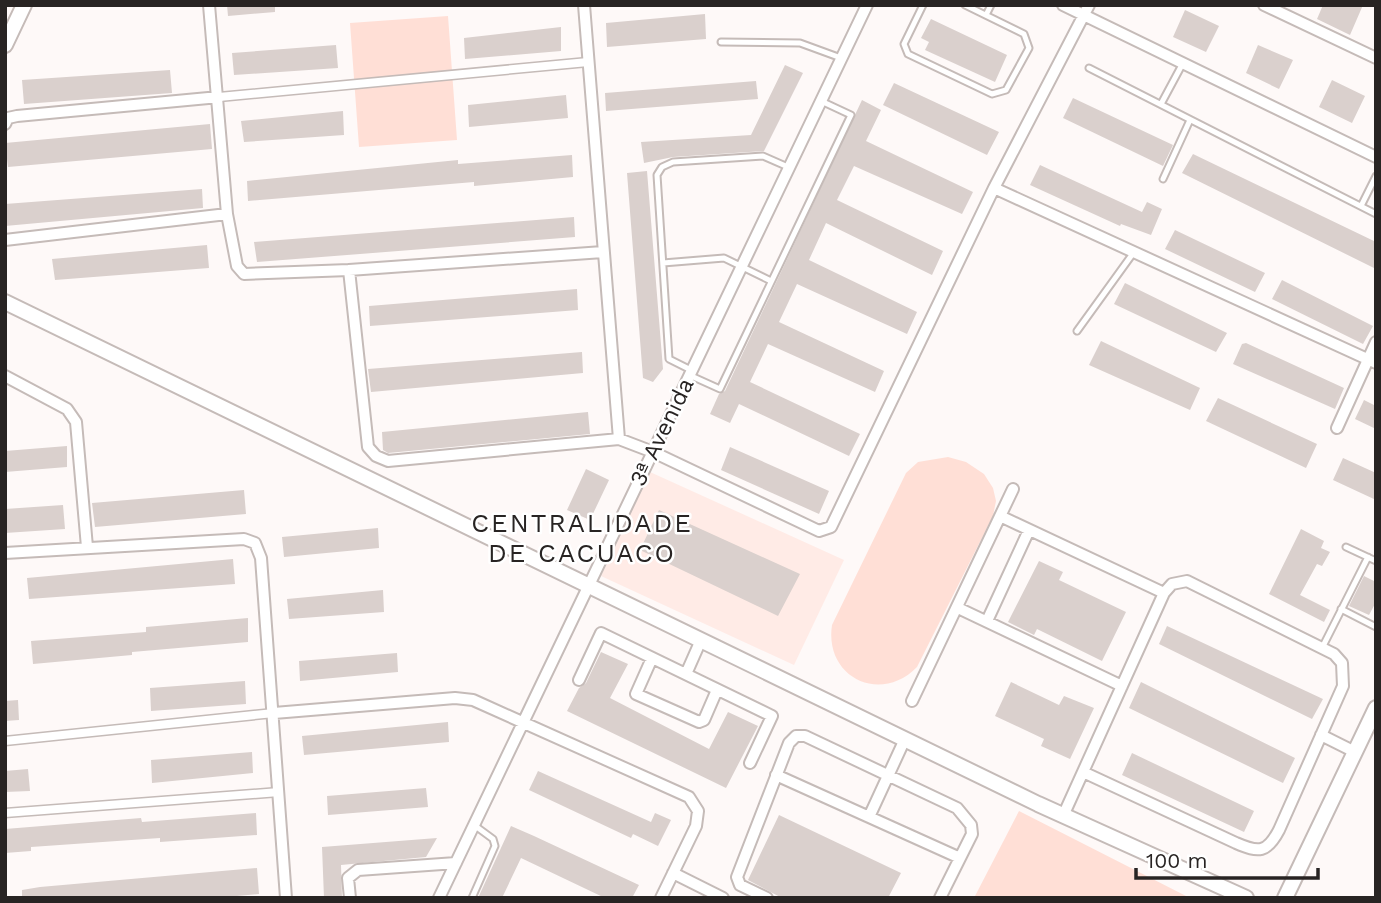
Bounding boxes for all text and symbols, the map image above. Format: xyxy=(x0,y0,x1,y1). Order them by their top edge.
street label: 3ª Avenida xyxy=(624,374,700,490)
district label: CENTRALIDADE DE CACUACO xyxy=(471,508,693,568)
scale bar xyxy=(1136,836,1318,880)
text: 100 m xyxy=(1146,848,1208,873)

